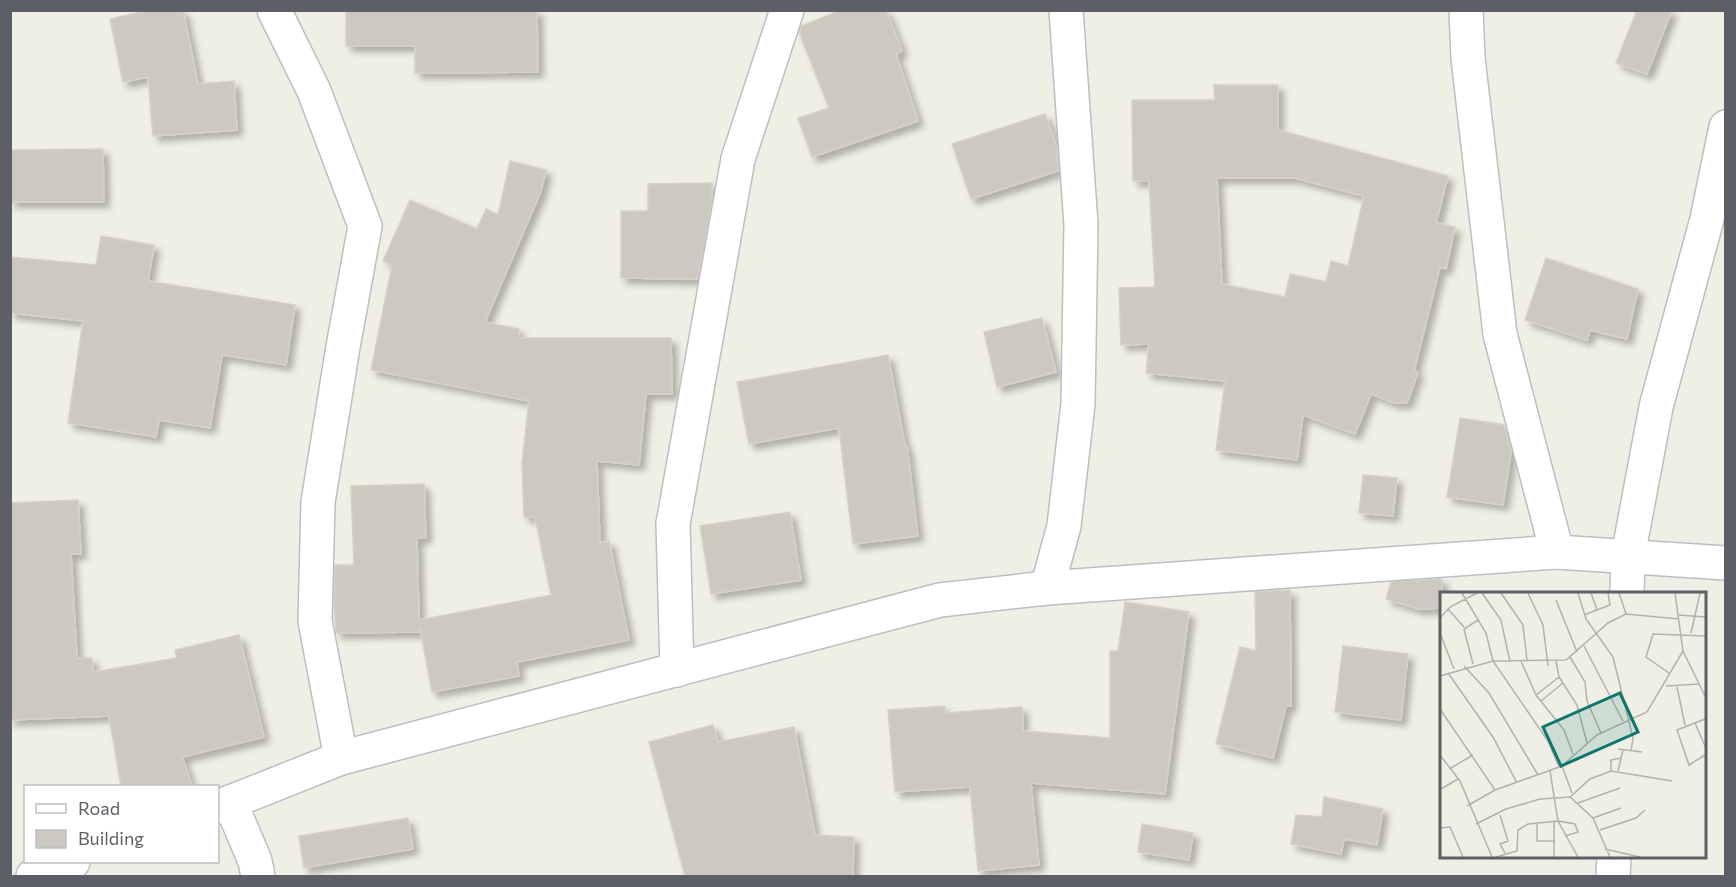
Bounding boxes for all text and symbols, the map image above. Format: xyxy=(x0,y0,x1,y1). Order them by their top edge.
inset map xyxy=(1440,592,1706,857)
legend xyxy=(24,785,219,863)
text: Road xyxy=(78,797,120,819)
text: Building xyxy=(78,827,144,849)

